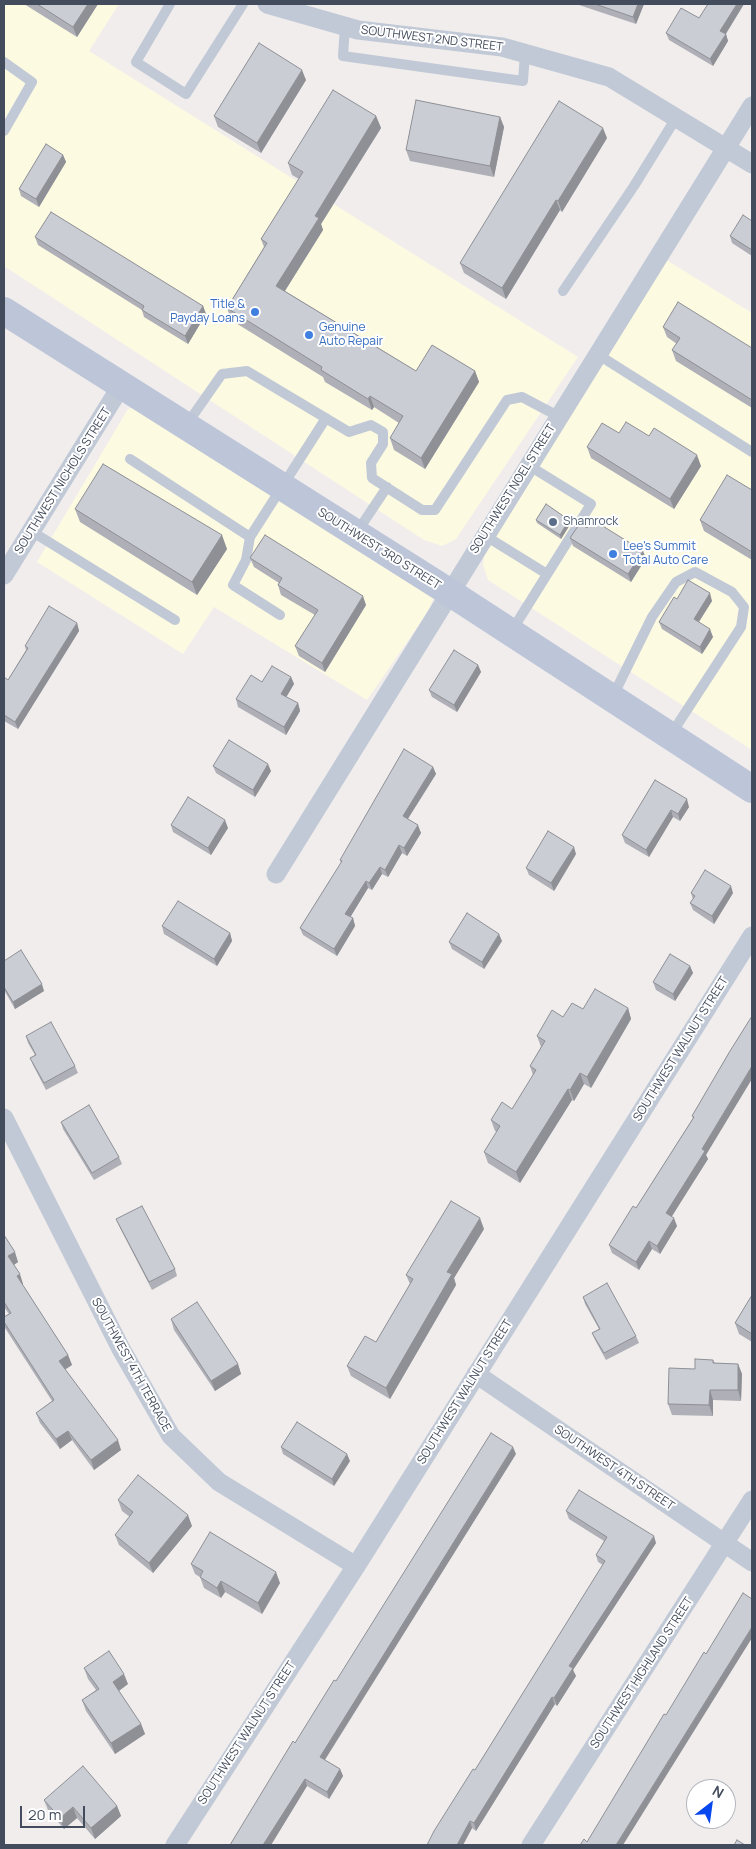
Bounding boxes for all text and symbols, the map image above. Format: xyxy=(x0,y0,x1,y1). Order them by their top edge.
street label: SOUTHWEST 2ND STREET xyxy=(360,23,504,55)
place label: Title & Payday Loans xyxy=(170,298,245,326)
marker: Title & Payday Loans xyxy=(249,306,261,318)
place label: Genuine Auto Repair xyxy=(319,321,383,349)
marker: Genuine Auto Repair xyxy=(303,329,315,341)
street label: SOUTHWEST NICHOLS STREET xyxy=(12,405,114,557)
street label: SOUTHWEST NOEL STREET xyxy=(467,422,559,556)
street label: SOUTHWEST 3RD STREET xyxy=(315,505,443,593)
place label: Shamrock xyxy=(563,515,618,529)
marker: Shamrock xyxy=(547,516,559,528)
place label: Lee's Summit Total Auto Care xyxy=(623,540,708,568)
marker: Lee's Summit Total Auto Care xyxy=(607,548,619,560)
street label: SOUTHWEST WALNUT STREET xyxy=(630,974,732,1124)
street label: SOUTHWEST 4TH TERRACE xyxy=(88,1296,174,1434)
street label: SOUTHWEST WALNUT STREET xyxy=(414,1317,516,1467)
street label: SOUTHWEST 4TH STREET xyxy=(551,1422,677,1514)
street label: SOUTHWEST HIGHLAND STREET xyxy=(588,1595,696,1751)
street label: SOUTHWEST WALNUT STREET xyxy=(195,1659,299,1807)
north arrow xyxy=(686,1779,736,1829)
text: N xyxy=(709,1781,727,1802)
scale bar xyxy=(22,1796,88,1828)
text: 20 m xyxy=(28,1804,61,1825)

